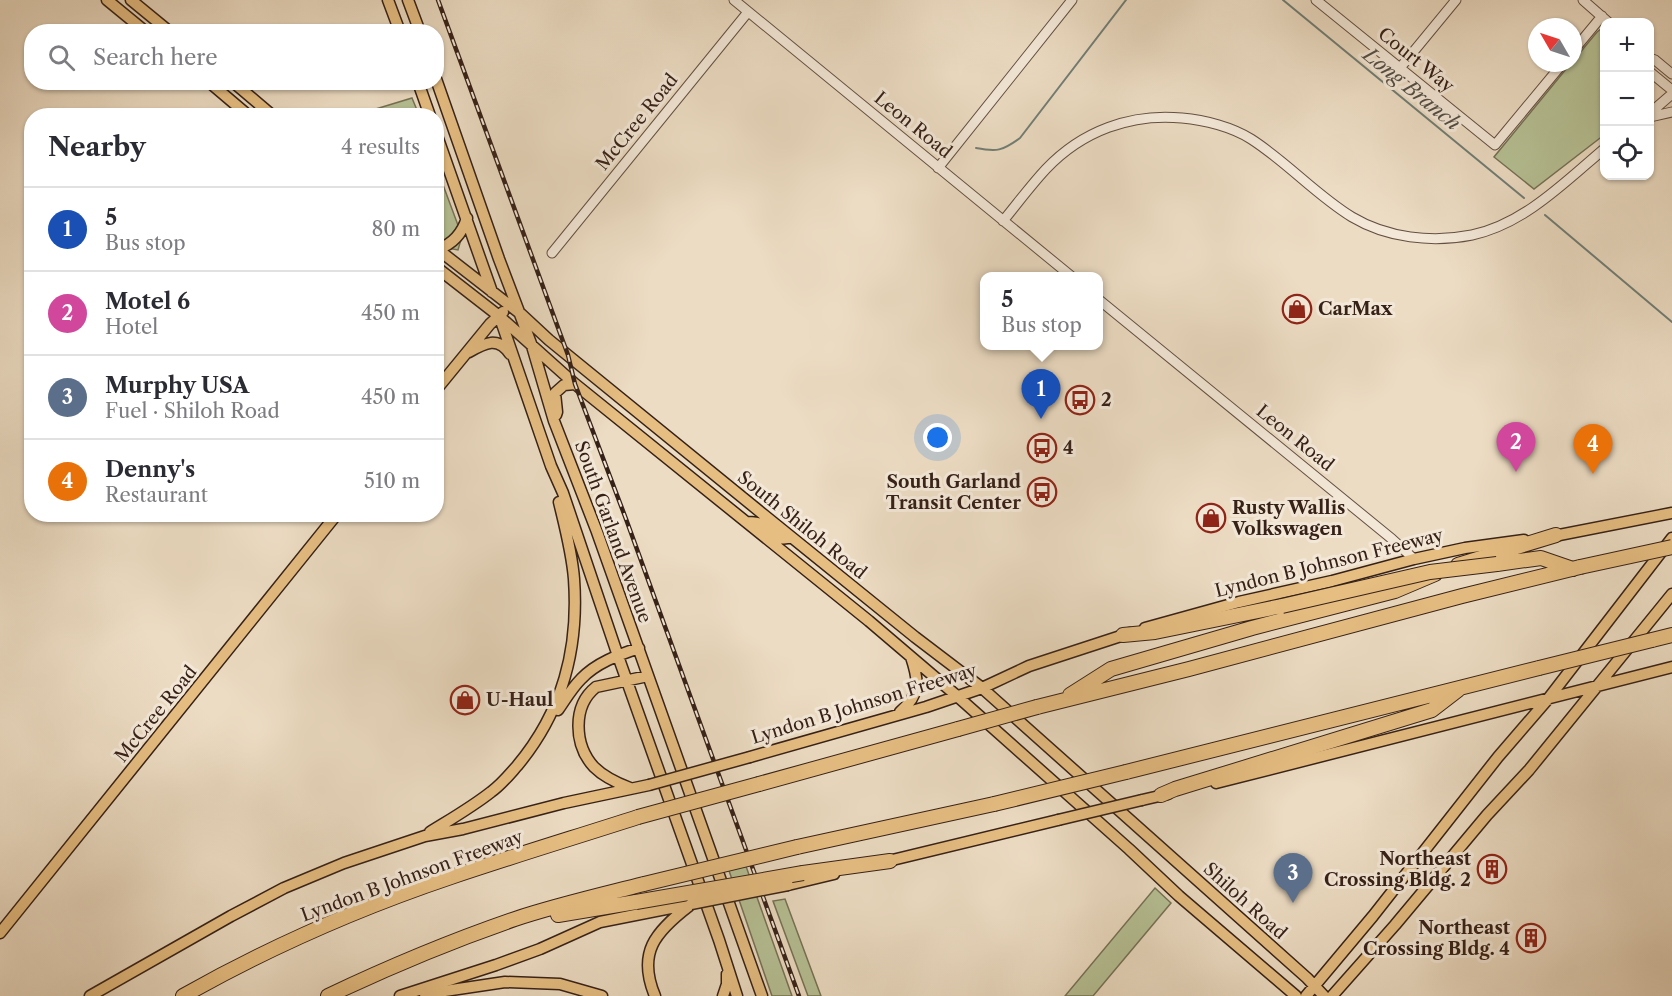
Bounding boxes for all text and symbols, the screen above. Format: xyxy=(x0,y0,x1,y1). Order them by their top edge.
north arrow xyxy=(1528,18,1582,72)
map controls xyxy=(1600,18,1654,180)
button: + xyxy=(1600,18,1654,72)
street label: Court Way xyxy=(1374,23,1459,98)
search box xyxy=(24,24,444,90)
icon: search xyxy=(45,41,78,74)
water label: Long Branch xyxy=(1357,41,1465,135)
text: Search here xyxy=(93,44,218,71)
street label: McCree Road xyxy=(591,69,683,175)
button: − xyxy=(1600,72,1654,126)
street label: Leon Road xyxy=(870,87,956,163)
button: locate xyxy=(1600,126,1654,180)
text: Nearby xyxy=(48,131,146,163)
text: 4 results xyxy=(341,135,420,159)
text: 5 xyxy=(105,204,117,231)
text: 1 xyxy=(63,217,72,241)
text: 80 m xyxy=(372,217,420,241)
text: Bus stop xyxy=(105,231,186,255)
popup xyxy=(980,272,1103,350)
text: 5 xyxy=(1001,286,1013,313)
text: Motel 6 xyxy=(105,288,190,315)
shop icon: CarMax xyxy=(1281,293,1313,325)
place label: CarMax xyxy=(1318,298,1393,320)
text: 2 xyxy=(62,301,73,325)
text: 450 m xyxy=(361,301,420,325)
text: Bus stop xyxy=(1001,313,1082,337)
text: Hotel xyxy=(105,315,158,339)
pin: 1 xyxy=(1022,370,1060,419)
text: Murphy USA xyxy=(105,372,249,399)
bus stop icon: 2 xyxy=(1064,384,1096,416)
text: 3 xyxy=(62,385,73,409)
text: 450 m xyxy=(361,385,420,409)
place label: 2 xyxy=(1101,389,1112,411)
text: Fuel · Shiloh Road xyxy=(105,399,280,423)
street label: Leon Road xyxy=(1252,400,1338,476)
pin: 2 xyxy=(1496,422,1536,472)
your location xyxy=(923,423,952,452)
pin: 4 xyxy=(1574,424,1612,474)
bus stop icon: 4 xyxy=(1026,432,1058,464)
place label: 4 xyxy=(1063,437,1074,459)
street label: South Garland Avenue xyxy=(570,438,656,626)
text: Denny's xyxy=(105,456,195,483)
street label: South Shiloh Road xyxy=(733,466,871,584)
text: 4 xyxy=(62,469,73,493)
text: 510 m xyxy=(364,469,420,493)
place label: South Garland Transit Center xyxy=(886,471,1021,514)
bus stop icon: South Garland Transit Center xyxy=(1026,476,1058,508)
text: Restaurant xyxy=(105,483,208,507)
place label: Rusty Wallis Volkswagen xyxy=(1231,497,1345,540)
shop icon: Rusty Wallis Volkswagen xyxy=(1195,502,1227,534)
street label: Lyndon B Johnson Freeway xyxy=(1213,524,1446,602)
street label: Lyndon B Johnson Freeway xyxy=(749,659,980,749)
street label: McCree Road xyxy=(110,661,202,767)
shop icon: U-Haul xyxy=(449,684,481,716)
place label: U-Haul xyxy=(486,689,553,711)
street label: Lyndon B Johnson Freeway xyxy=(298,825,527,926)
place label: Northeast Crossing Bldg. 2 xyxy=(1324,848,1472,891)
building icon: Northeast Crossing Bldg. 2 xyxy=(1476,853,1508,885)
pin: 3 xyxy=(1274,854,1312,903)
street label: Shiloh Road xyxy=(1199,858,1291,944)
place label: Northeast Crossing Bldg. 4 xyxy=(1363,917,1511,960)
building icon: Northeast Crossing Bldg. 4 xyxy=(1515,922,1547,954)

